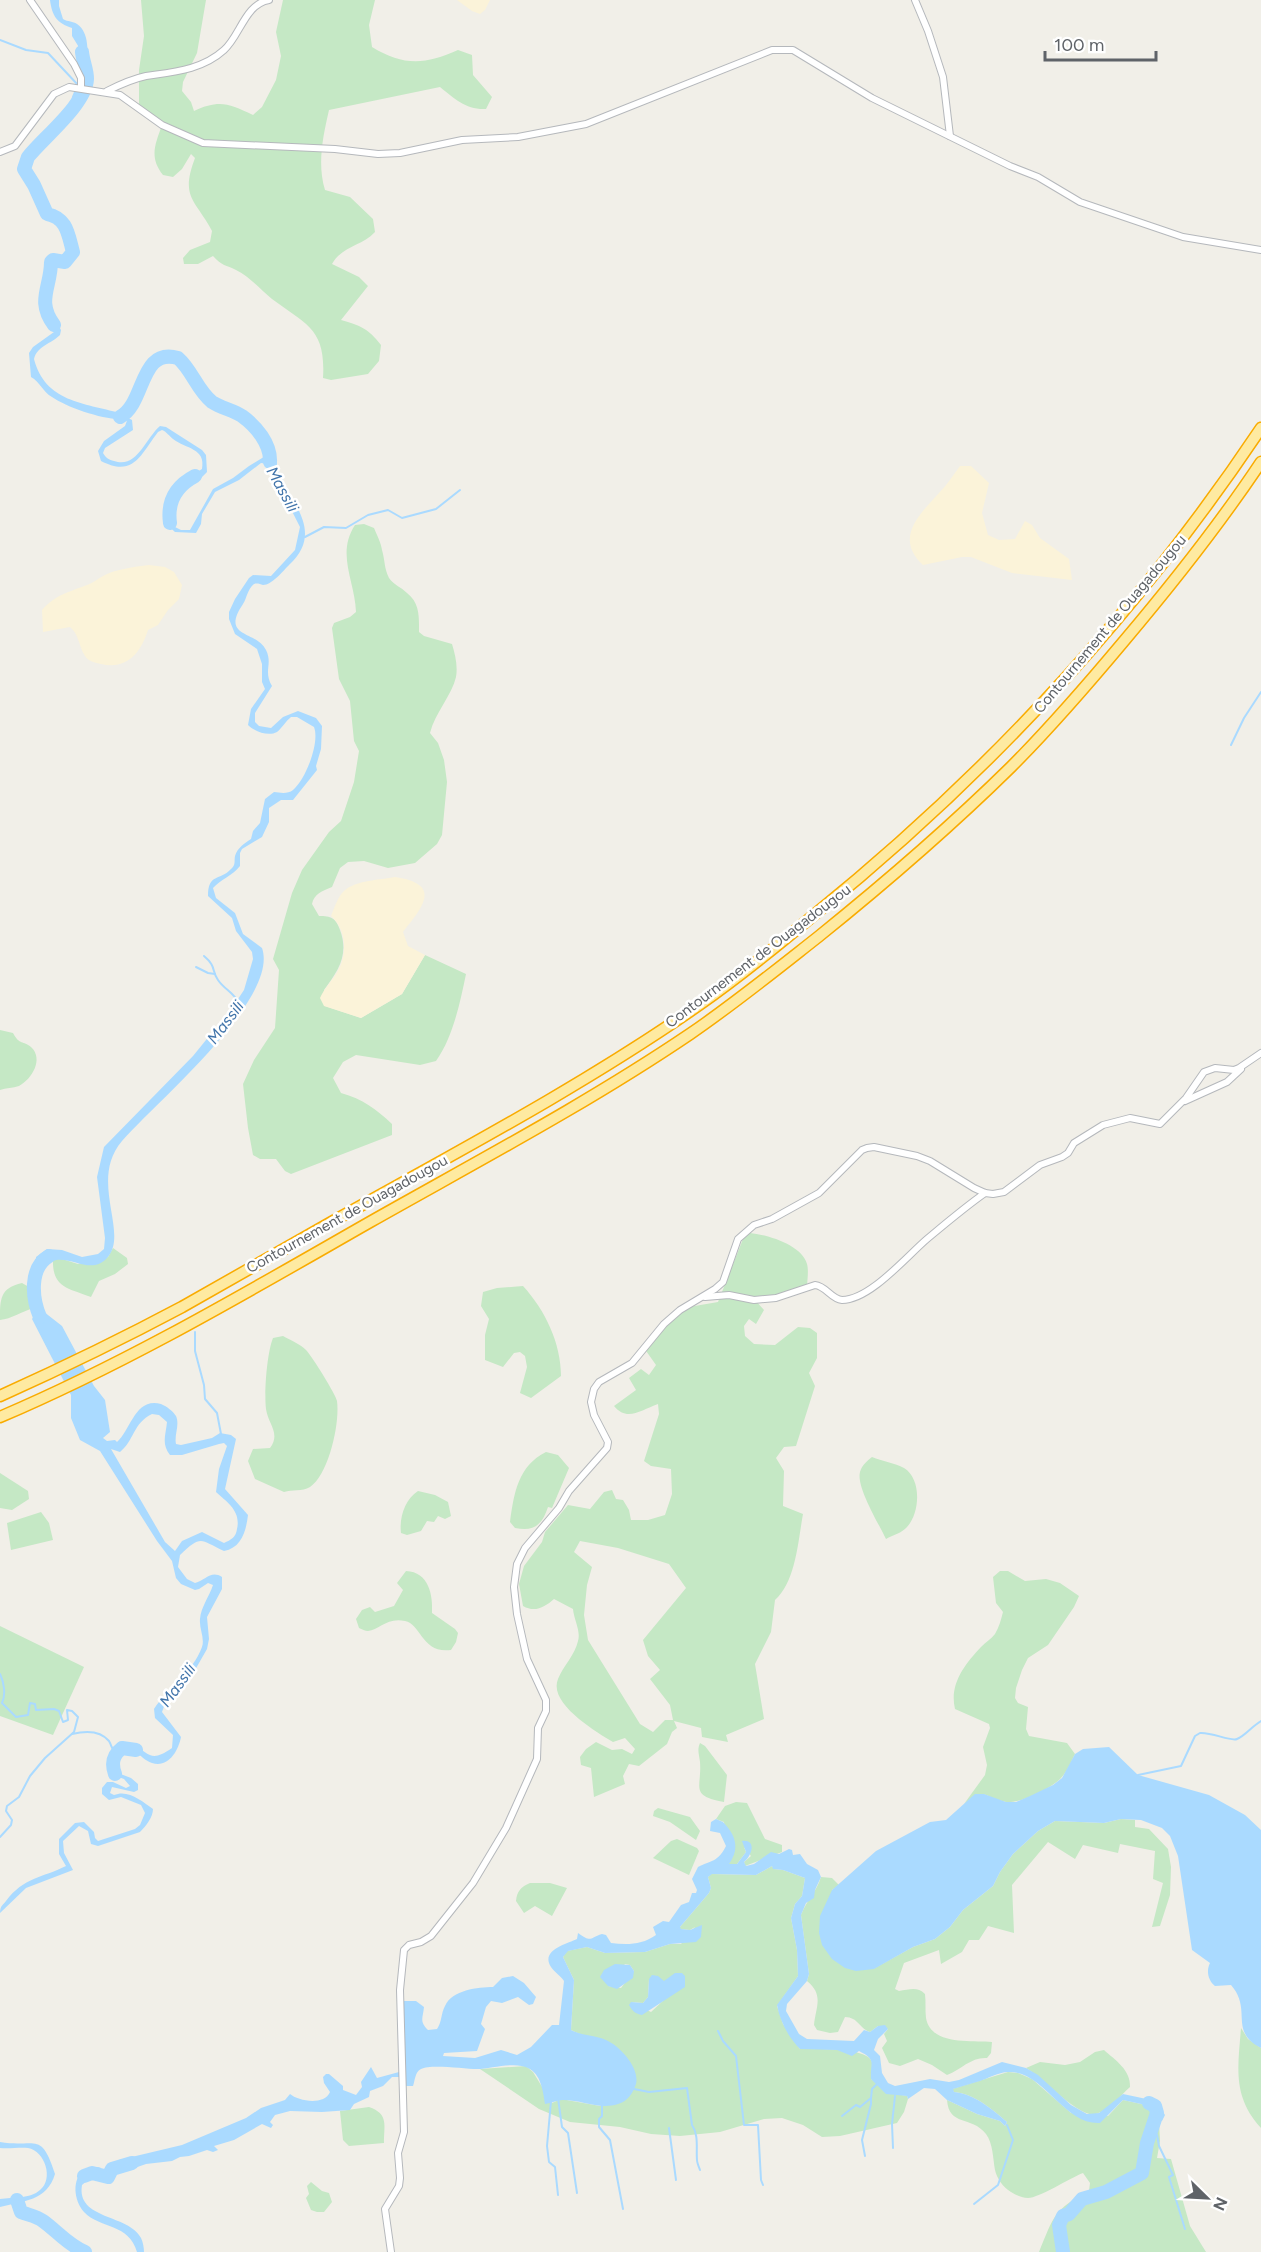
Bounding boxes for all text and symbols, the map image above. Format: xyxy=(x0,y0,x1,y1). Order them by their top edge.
scale bar xyxy=(1045,24,1156,62)
text: 100 m xyxy=(1054,34,1104,56)
water label: Massili xyxy=(262,463,303,515)
street label: Contournement de Ouagadougou xyxy=(1030,531,1190,717)
street label: Contournement de Ouagadougou xyxy=(662,880,854,1032)
water label: Massili xyxy=(203,997,248,1048)
street label: Contournement de Ouagadougou xyxy=(243,1151,451,1277)
water label: Massili xyxy=(155,1660,200,1711)
north arrow xyxy=(1177,2168,1237,2228)
text: N xyxy=(1209,2194,1231,2213)

